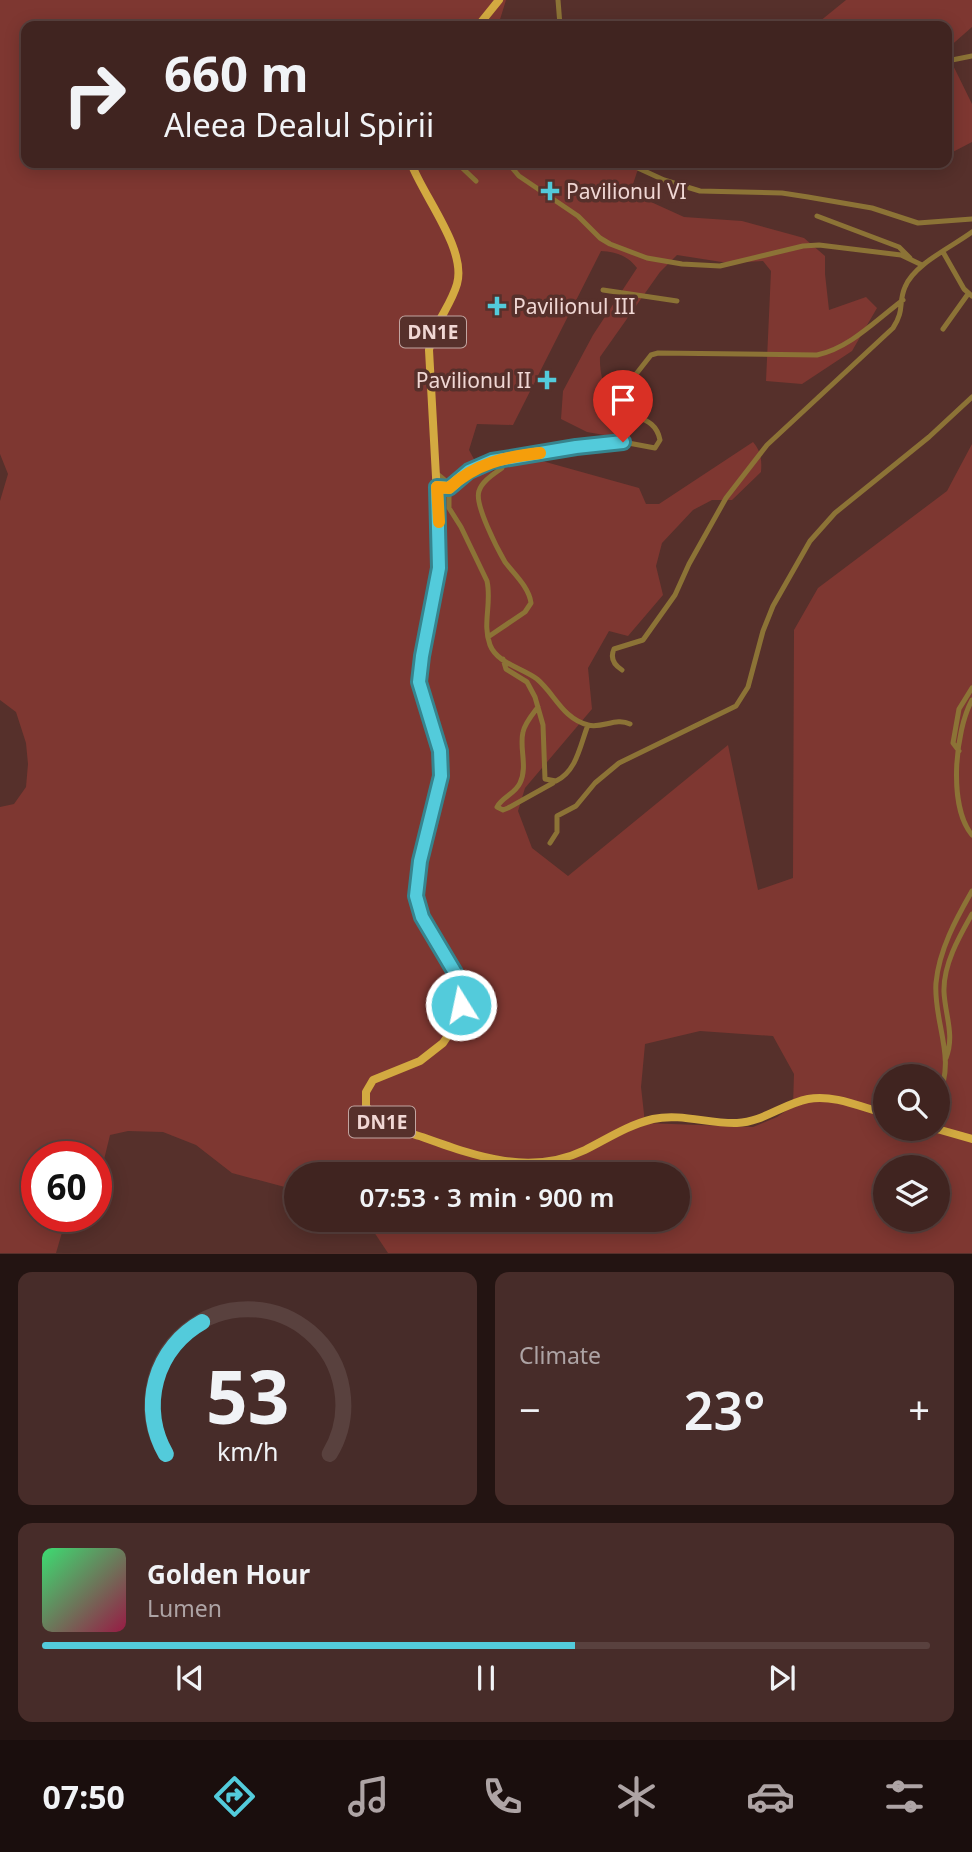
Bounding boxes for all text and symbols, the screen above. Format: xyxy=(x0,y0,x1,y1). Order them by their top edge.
text: 660 m xyxy=(164,40,309,106)
icon: right xyxy=(49,49,140,140)
text: Aleea Dealul Spirii xyxy=(164,103,434,146)
place label: Pavilionul VI xyxy=(566,177,687,205)
marker: Pavilionul VI xyxy=(540,181,560,201)
place label: Pavilionul III xyxy=(513,292,635,320)
marker: Pavilionul III xyxy=(487,296,507,316)
road number: DN1E xyxy=(400,316,466,348)
place label: Pavilionul II xyxy=(416,366,531,394)
marker: Pavilionul II xyxy=(537,370,557,390)
pin xyxy=(593,370,653,442)
icon: arrive xyxy=(604,381,642,419)
position arrow xyxy=(424,968,498,1042)
map controls xyxy=(873,1064,950,1232)
button: search xyxy=(873,1064,950,1141)
road number: DN1E xyxy=(349,1106,415,1138)
speed limit sign: 60 xyxy=(21,1141,112,1232)
button: layers xyxy=(873,1155,950,1232)
text: 07:53 · 3 min · 900 m xyxy=(360,1179,614,1215)
text: Climate xyxy=(519,1339,601,1371)
text: 53 xyxy=(206,1347,289,1446)
text: 23° xyxy=(684,1374,765,1445)
text: − xyxy=(519,1383,541,1435)
text: + xyxy=(908,1383,930,1435)
text: km/h xyxy=(217,1434,278,1468)
text: Golden Hour xyxy=(147,1556,310,1592)
text: Lumen xyxy=(147,1592,222,1624)
icon: previous xyxy=(171,1659,209,1697)
icon: pause xyxy=(467,1659,505,1697)
icon: next xyxy=(763,1659,801,1697)
icon: directions xyxy=(210,1772,259,1821)
icon: music xyxy=(344,1772,393,1821)
icon: phone xyxy=(478,1772,527,1821)
icon: climate xyxy=(612,1772,661,1821)
icon: car xyxy=(746,1772,795,1821)
icon: filters xyxy=(880,1772,929,1821)
text: 07:50 xyxy=(43,1775,125,1818)

